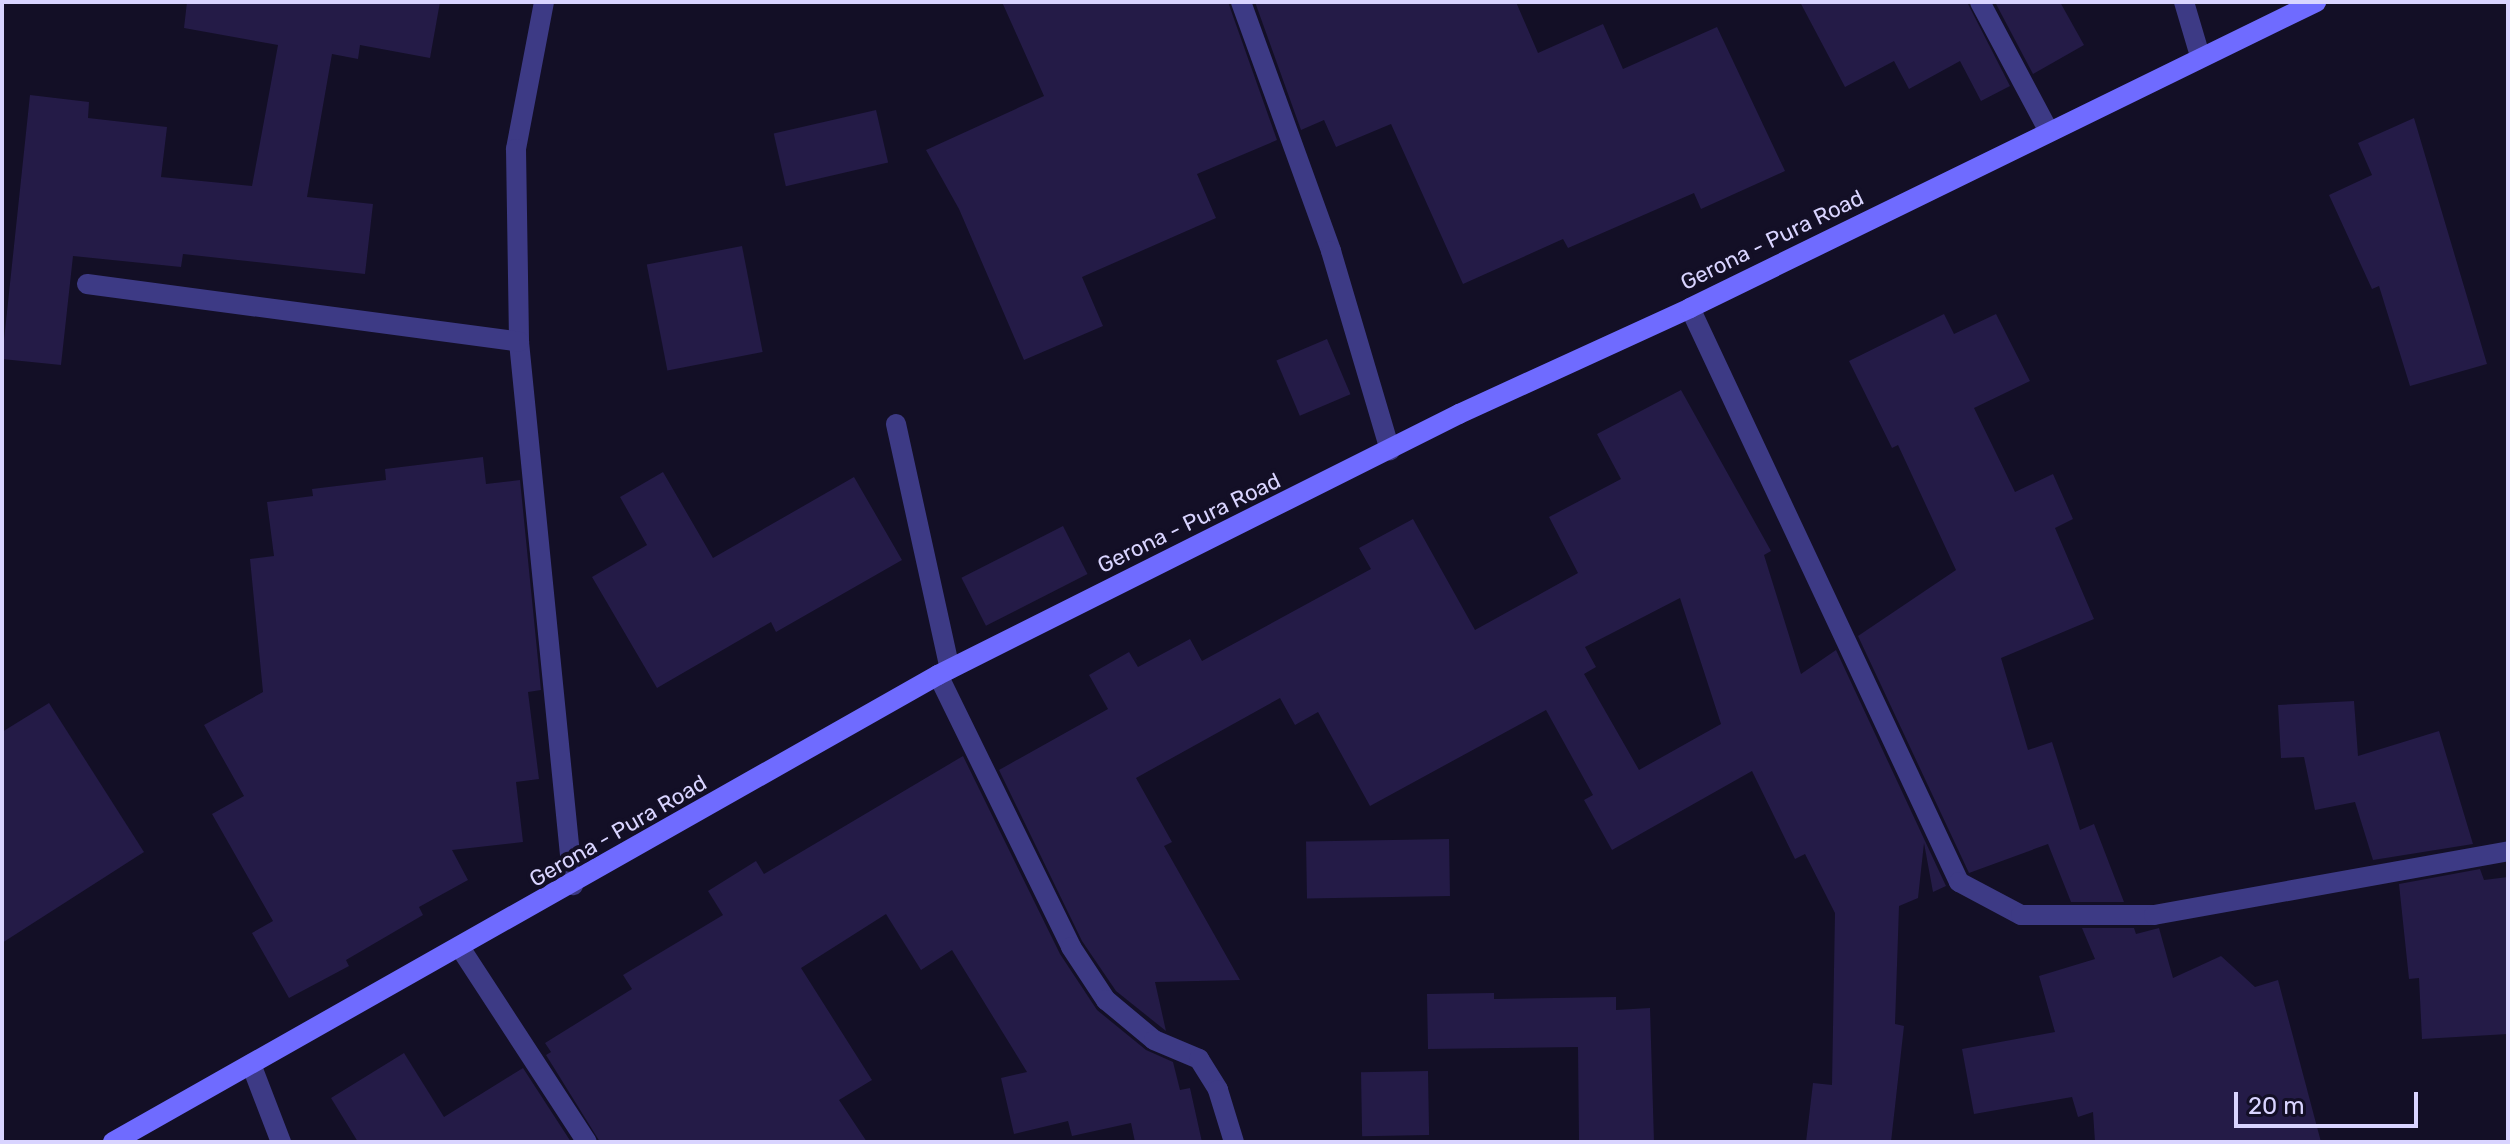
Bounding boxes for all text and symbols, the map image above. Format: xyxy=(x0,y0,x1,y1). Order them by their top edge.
street label: Gerona - Pura Road xyxy=(1676,184,1868,296)
street label: Gerona - Pura Road xyxy=(1093,467,1285,579)
street label: Gerona - Pura Road xyxy=(525,770,711,892)
scale bar xyxy=(2238,1076,2422,1126)
text: 20 m xyxy=(2248,1092,2305,1120)

